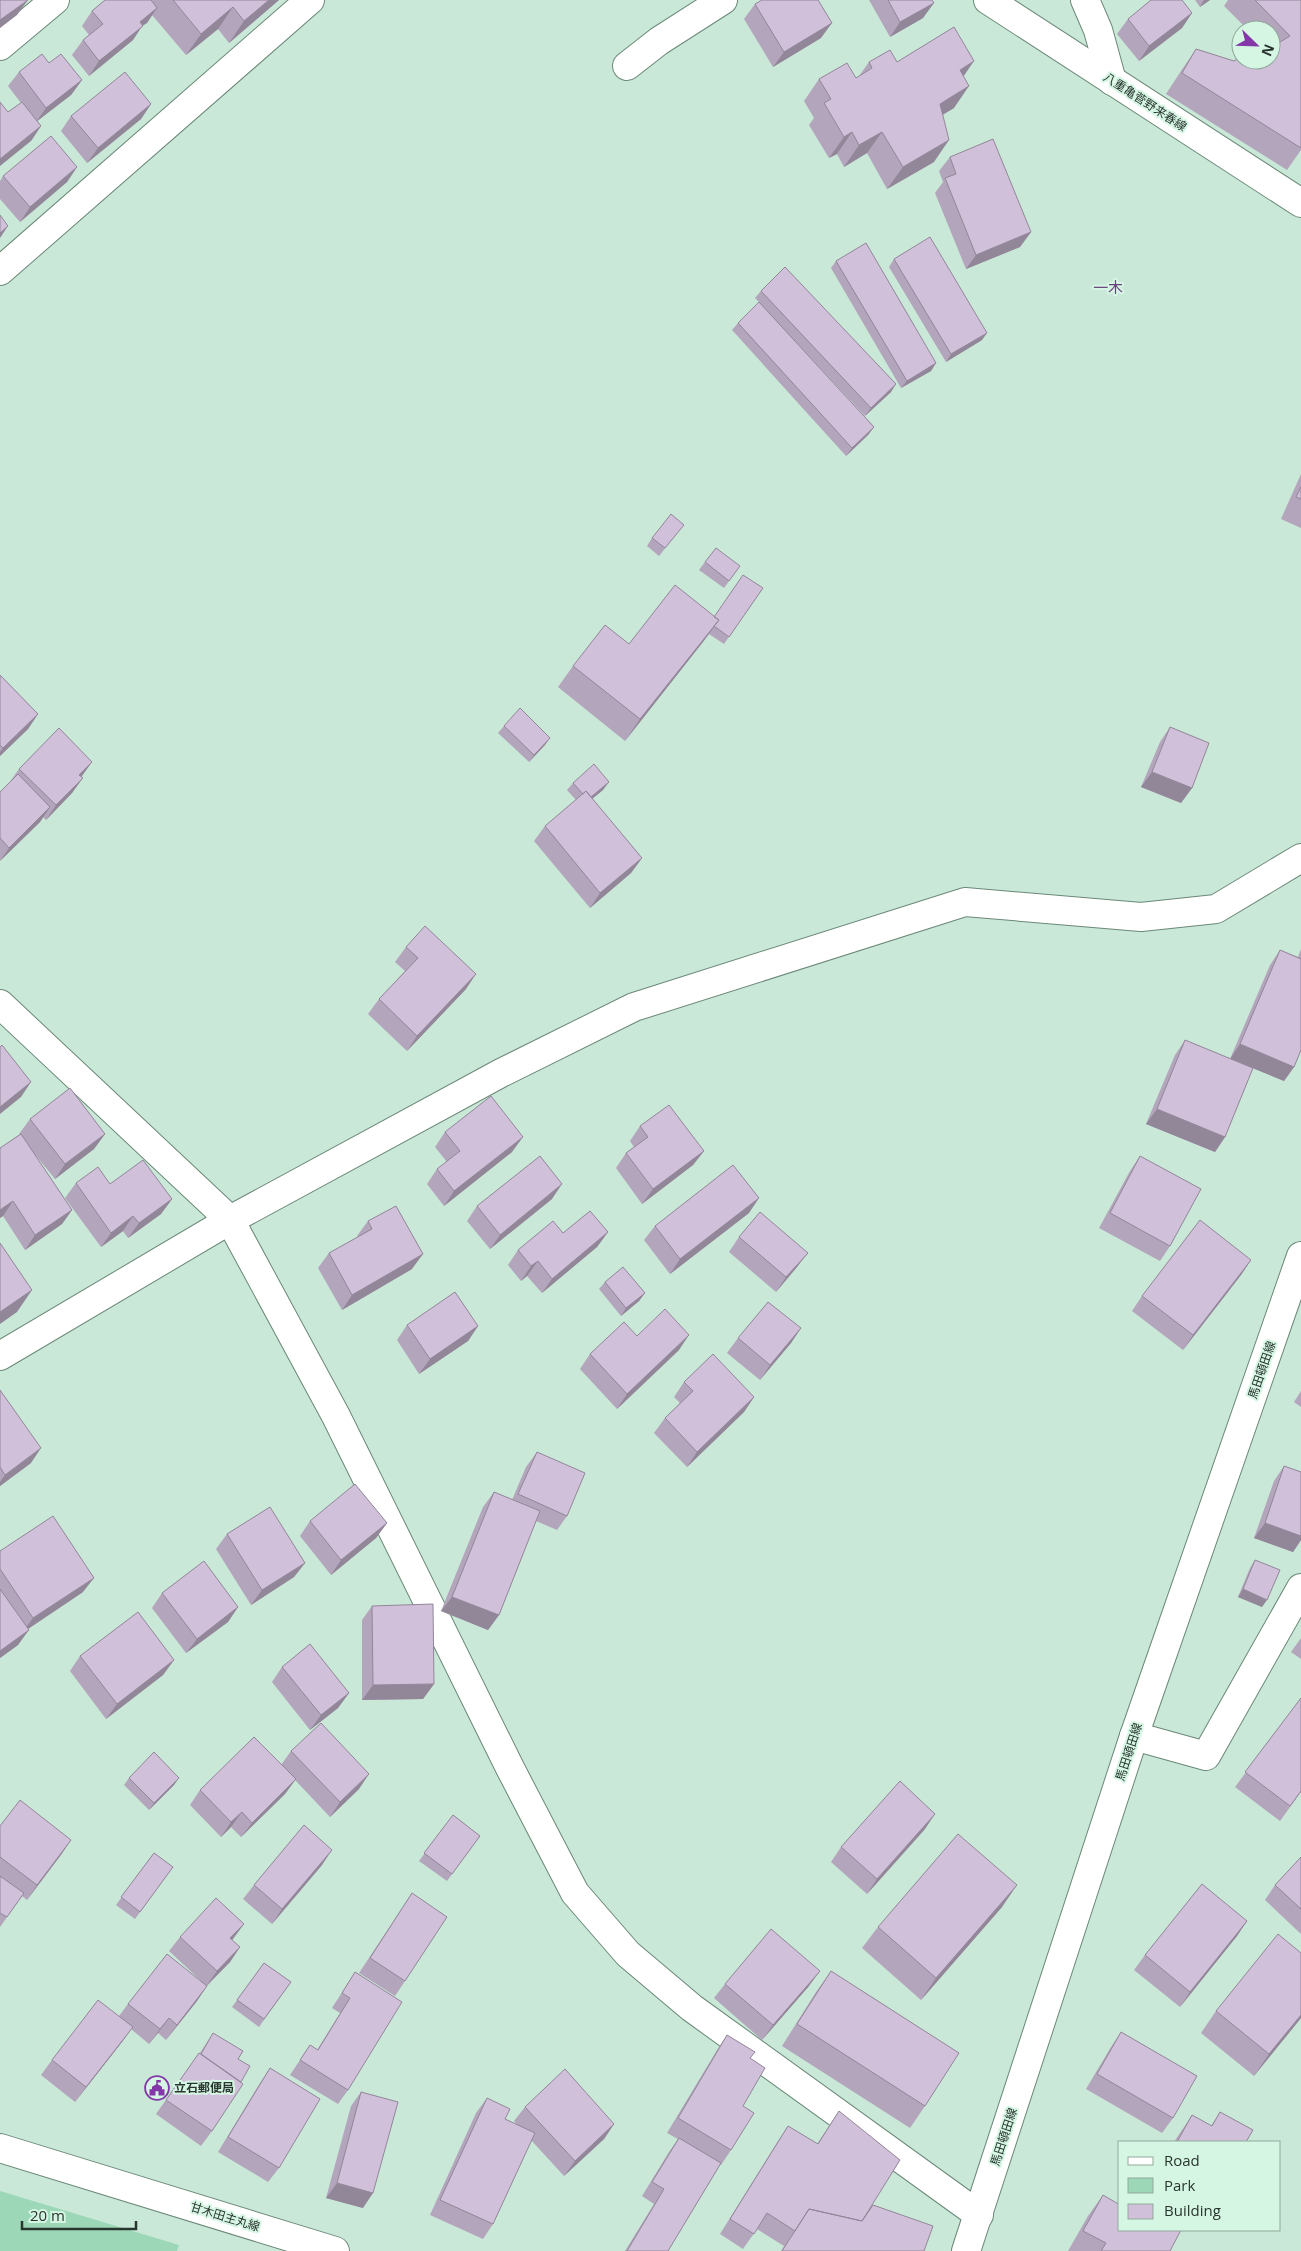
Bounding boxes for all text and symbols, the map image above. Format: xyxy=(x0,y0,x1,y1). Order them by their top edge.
north arrow xyxy=(1231,20,1281,70)
text: N xyxy=(1257,41,1279,59)
street label: 八重亀菅野来春線 xyxy=(1100,68,1190,135)
district label: 一木 xyxy=(1093,277,1123,297)
street label: 馬田頓田線 xyxy=(1244,1339,1279,1401)
street label: 馬田頓田線 xyxy=(1111,1721,1146,1783)
public building icon: 立石郵便局 xyxy=(144,2075,170,2101)
place label: 立石郵便局 xyxy=(174,2079,234,2096)
street label: 馬田頓田線 xyxy=(986,2106,1021,2168)
legend xyxy=(1118,2141,1281,2231)
text: Road xyxy=(1164,2150,1200,2170)
text: Park xyxy=(1164,2175,1195,2195)
scale bar xyxy=(22,2198,136,2230)
street label: 甘木田主丸線 xyxy=(188,2198,262,2235)
text: Building xyxy=(1164,2200,1221,2220)
text: 20 m xyxy=(30,2205,65,2225)

